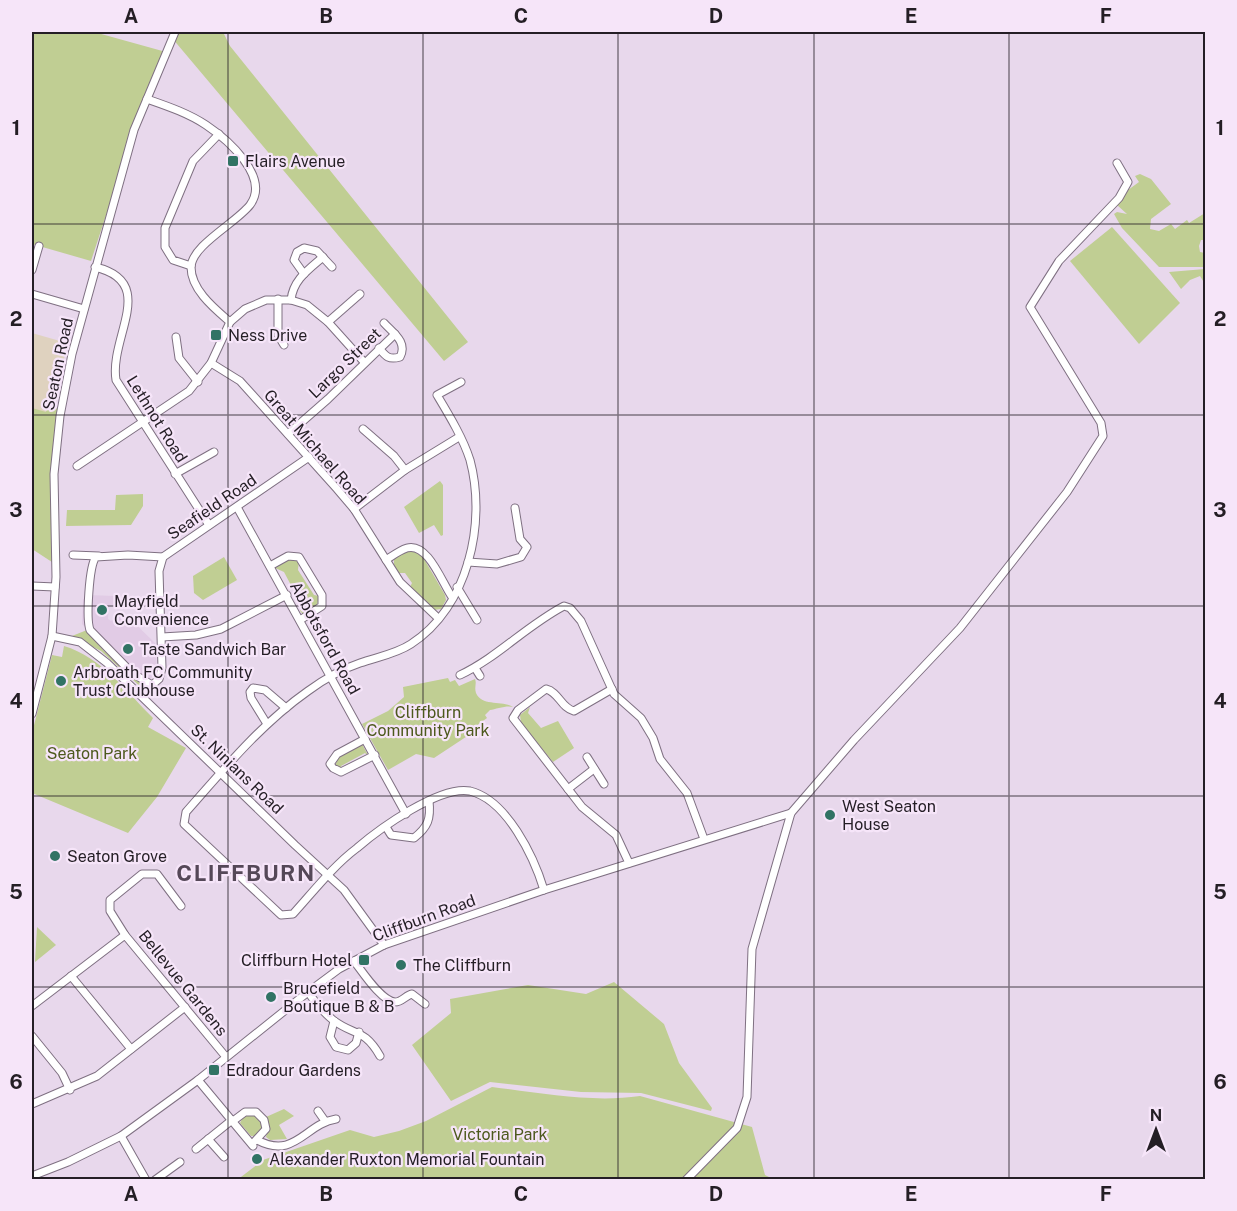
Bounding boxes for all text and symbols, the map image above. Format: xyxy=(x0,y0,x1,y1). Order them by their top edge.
text: A xyxy=(124,4,138,28)
text: B xyxy=(319,4,333,28)
text: C xyxy=(514,4,528,28)
text: D xyxy=(709,4,723,28)
text: E xyxy=(905,4,917,28)
text: F xyxy=(1100,4,1112,28)
text: 1 xyxy=(12,116,20,140)
text: 1 xyxy=(1216,116,1224,140)
place label: Flairs Avenue xyxy=(245,152,345,171)
marker: Flairs Avenue xyxy=(226,154,240,168)
text: 2 xyxy=(10,307,22,331)
text: 2 xyxy=(1214,307,1226,331)
street label: Seaton Road xyxy=(39,316,77,412)
street label: Largo Street xyxy=(305,324,385,402)
place label: Ness Drive xyxy=(228,326,307,345)
marker: Ness Drive xyxy=(209,328,223,342)
street label: Lethnot Road xyxy=(123,372,191,466)
street label: Great Michael Road xyxy=(260,386,370,508)
street label: Seafield Road xyxy=(164,470,260,544)
text: 3 xyxy=(9,498,23,522)
text: 3 xyxy=(1213,498,1227,522)
street label: Abbotsford Road xyxy=(286,578,364,698)
place label: Mayfield Convenience xyxy=(114,592,209,629)
marker: Mayfield Convenience xyxy=(95,603,109,617)
place label: Taste Sandwich Bar xyxy=(140,640,286,659)
marker: Taste Sandwich Bar xyxy=(121,642,135,656)
place label: Arbroath FC Community Trust Clubhouse xyxy=(73,663,253,700)
marker: Arbroath FC Community Trust Clubhouse xyxy=(54,674,68,688)
text: 4 xyxy=(9,689,23,713)
text: 4 xyxy=(1213,689,1227,713)
park label: Cliffburn Community Park xyxy=(366,703,490,740)
street label: St. Ninians Road xyxy=(187,720,287,818)
park label: Seaton Park xyxy=(47,744,137,763)
place label: West Seaton House xyxy=(842,797,936,834)
marker: West Seaton House xyxy=(823,808,837,822)
place label: Seaton Grove xyxy=(67,847,167,866)
marker: Seaton Grove xyxy=(48,849,62,863)
district label: CLIFFBURN xyxy=(176,860,316,886)
text: 5 xyxy=(9,880,23,904)
text: 5 xyxy=(1213,880,1227,904)
street label: Cliffburn Road xyxy=(370,891,478,945)
street label: Bellevue Gardens xyxy=(135,926,231,1040)
place label: Cliffburn Hotel xyxy=(241,951,352,970)
marker: Cliffburn Hotel xyxy=(357,953,371,967)
place label: The Cliffburn xyxy=(413,956,511,975)
marker: The Cliffburn xyxy=(394,958,408,972)
place label: Brucefield Boutique B & B xyxy=(283,979,395,1016)
marker: Brucefield Boutique B & B xyxy=(264,990,278,1004)
place label: Edradour Gardens xyxy=(226,1061,361,1080)
marker: Edradour Gardens xyxy=(207,1063,221,1077)
text: 6 xyxy=(9,1070,23,1094)
text: 6 xyxy=(1213,1070,1227,1094)
north arrow xyxy=(1126,1100,1186,1160)
text: N xyxy=(1150,1106,1162,1125)
park label: Victoria Park xyxy=(452,1125,548,1144)
place label: Alexander Ruxton Memorial Fountain xyxy=(269,1150,544,1169)
marker: Alexander Ruxton Memorial Fountain xyxy=(250,1152,264,1166)
text: A xyxy=(124,1182,138,1206)
text: B xyxy=(319,1182,333,1206)
text: C xyxy=(514,1182,528,1206)
text: D xyxy=(709,1182,723,1206)
text: E xyxy=(905,1182,917,1206)
text: F xyxy=(1100,1182,1112,1206)

